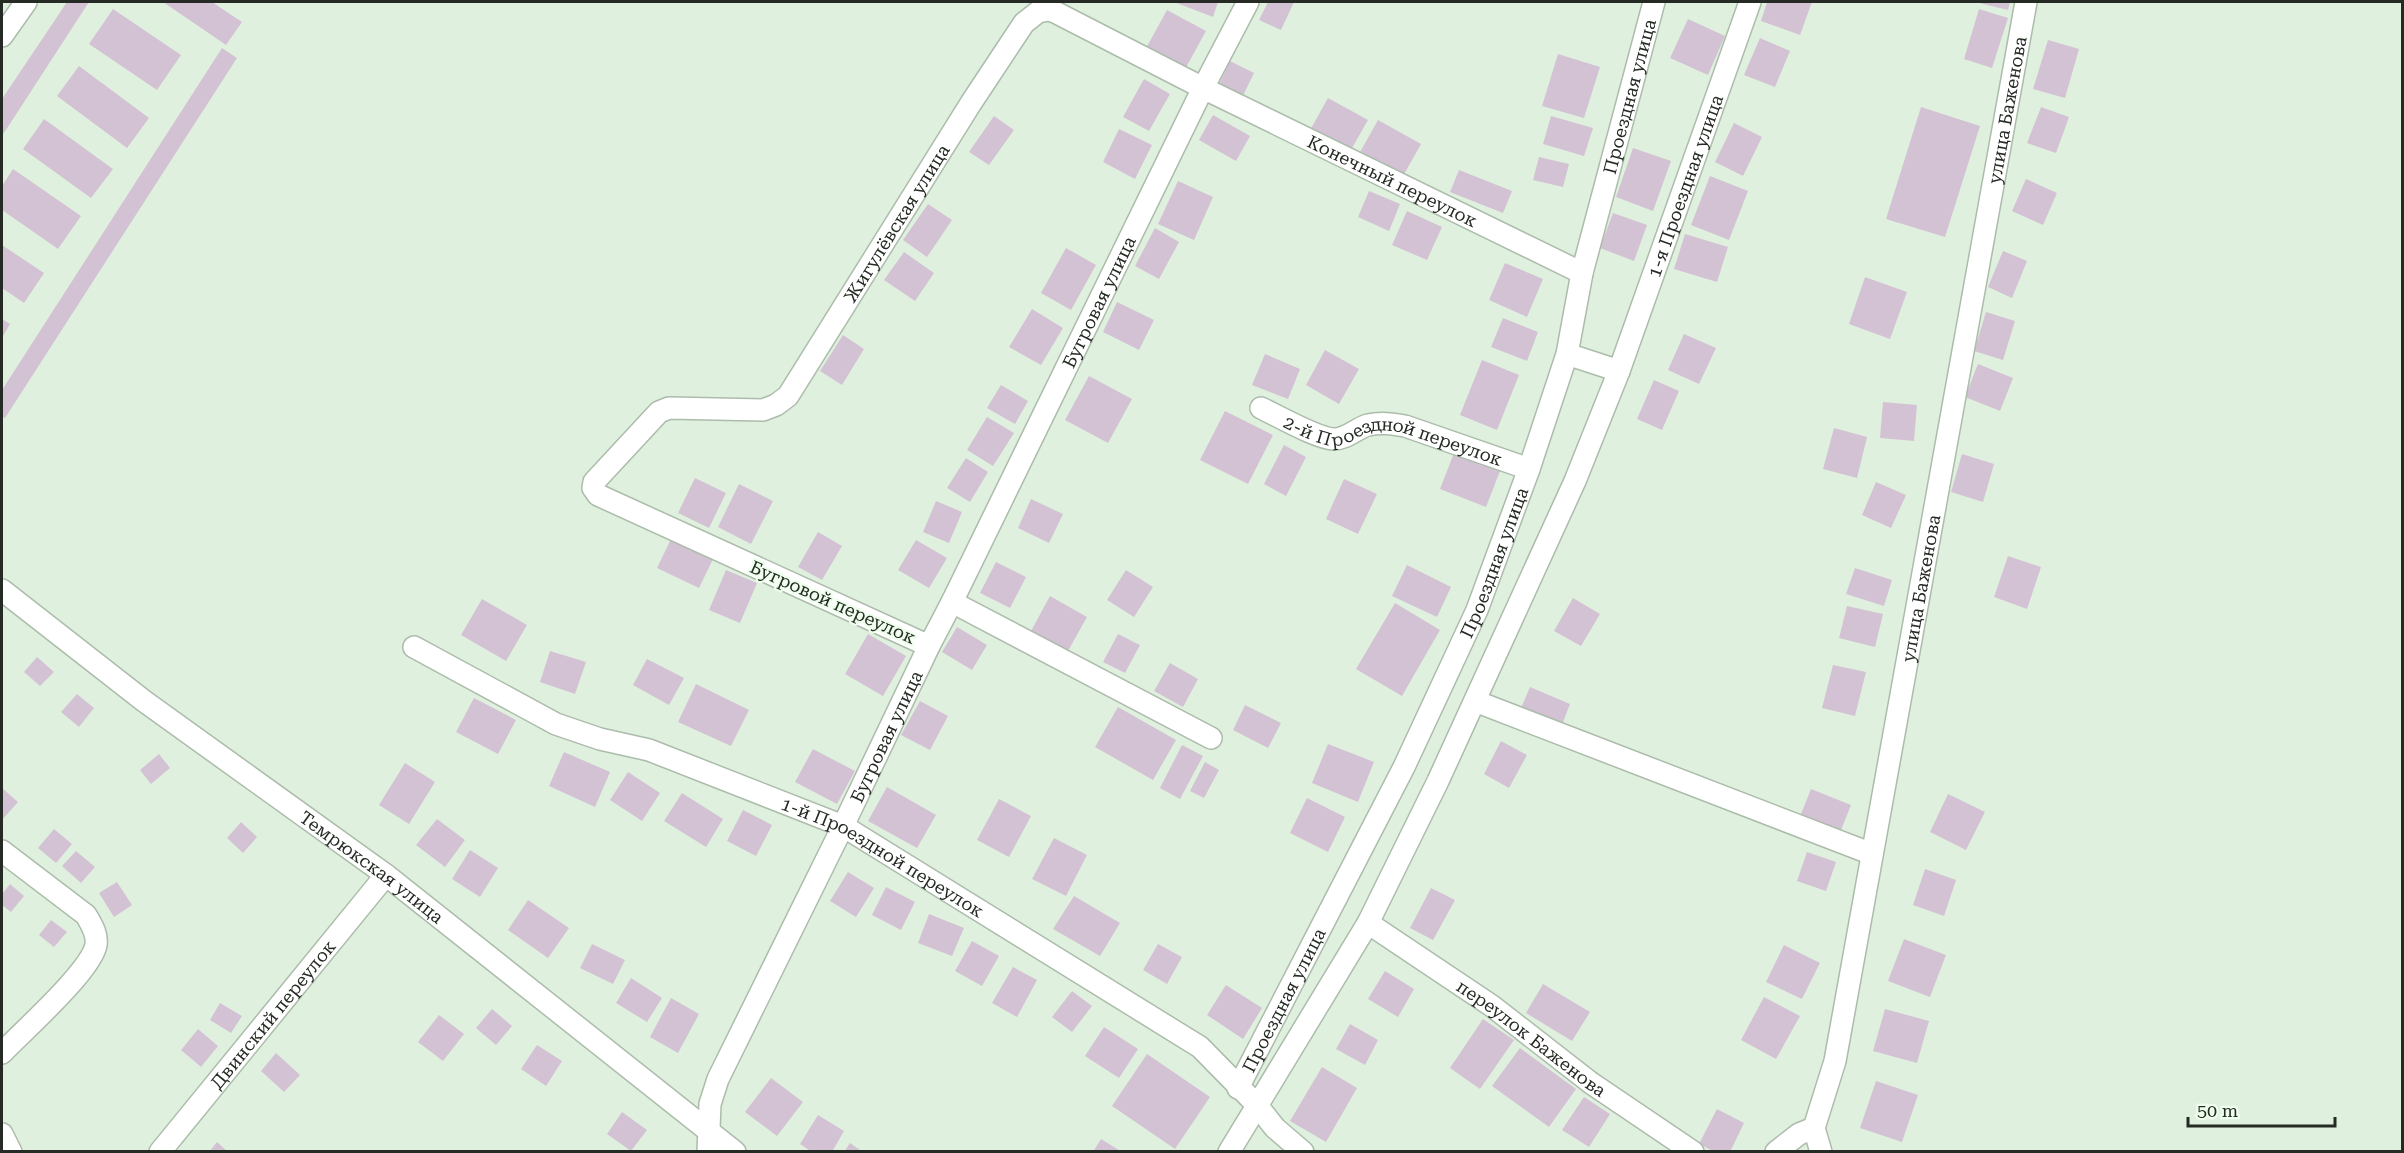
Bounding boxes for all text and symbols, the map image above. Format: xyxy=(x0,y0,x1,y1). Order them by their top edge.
street label: Проездная улица xyxy=(1598,16,1660,176)
street label: улица Баженова xyxy=(1983,34,2030,185)
street label: 1-я Проездная улица xyxy=(1643,91,1727,280)
street label: Конечный переулок xyxy=(1304,130,1481,231)
street label: Жигулёвская улица xyxy=(839,140,953,306)
street label: Бугровая улица xyxy=(1058,232,1140,371)
street label: 2-й Проездной переулок xyxy=(1281,411,1505,470)
street label: Проездная улица xyxy=(1455,484,1532,641)
street label: улица Баженова xyxy=(1897,513,1944,664)
street label: Бугровой переулок xyxy=(747,556,919,648)
street label: Бугровая улица xyxy=(845,667,926,806)
street label: 1-й Проездной переулок xyxy=(778,792,988,921)
street label: Темрюкская улица xyxy=(296,806,448,927)
street label: Проездная улица xyxy=(1238,924,1330,1076)
street label: Двинский переулок xyxy=(206,936,339,1093)
street label: переулок Баженова xyxy=(1453,975,1610,1101)
scale bar xyxy=(2188,1090,2335,1128)
text: 50 m xyxy=(2197,1100,2238,1121)

